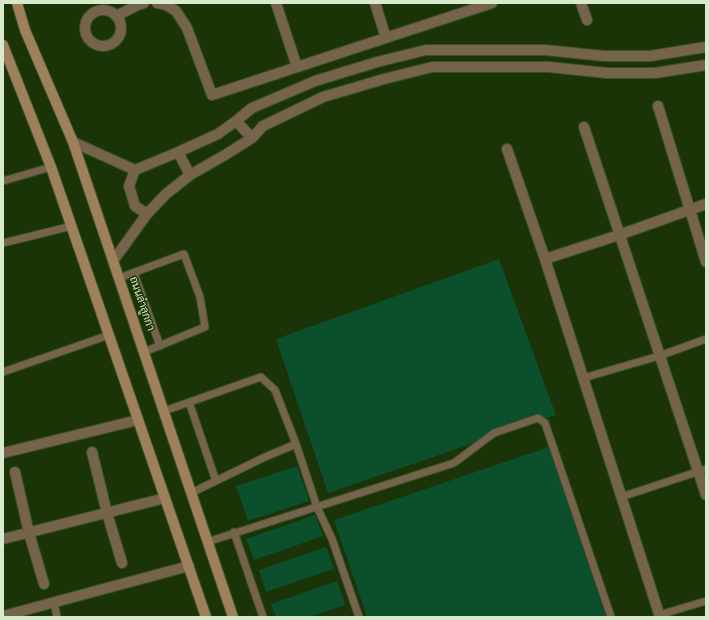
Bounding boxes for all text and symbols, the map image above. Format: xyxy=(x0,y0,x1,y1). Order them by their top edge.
street label: ถนนลำลูกกา xyxy=(126,275,156,333)

